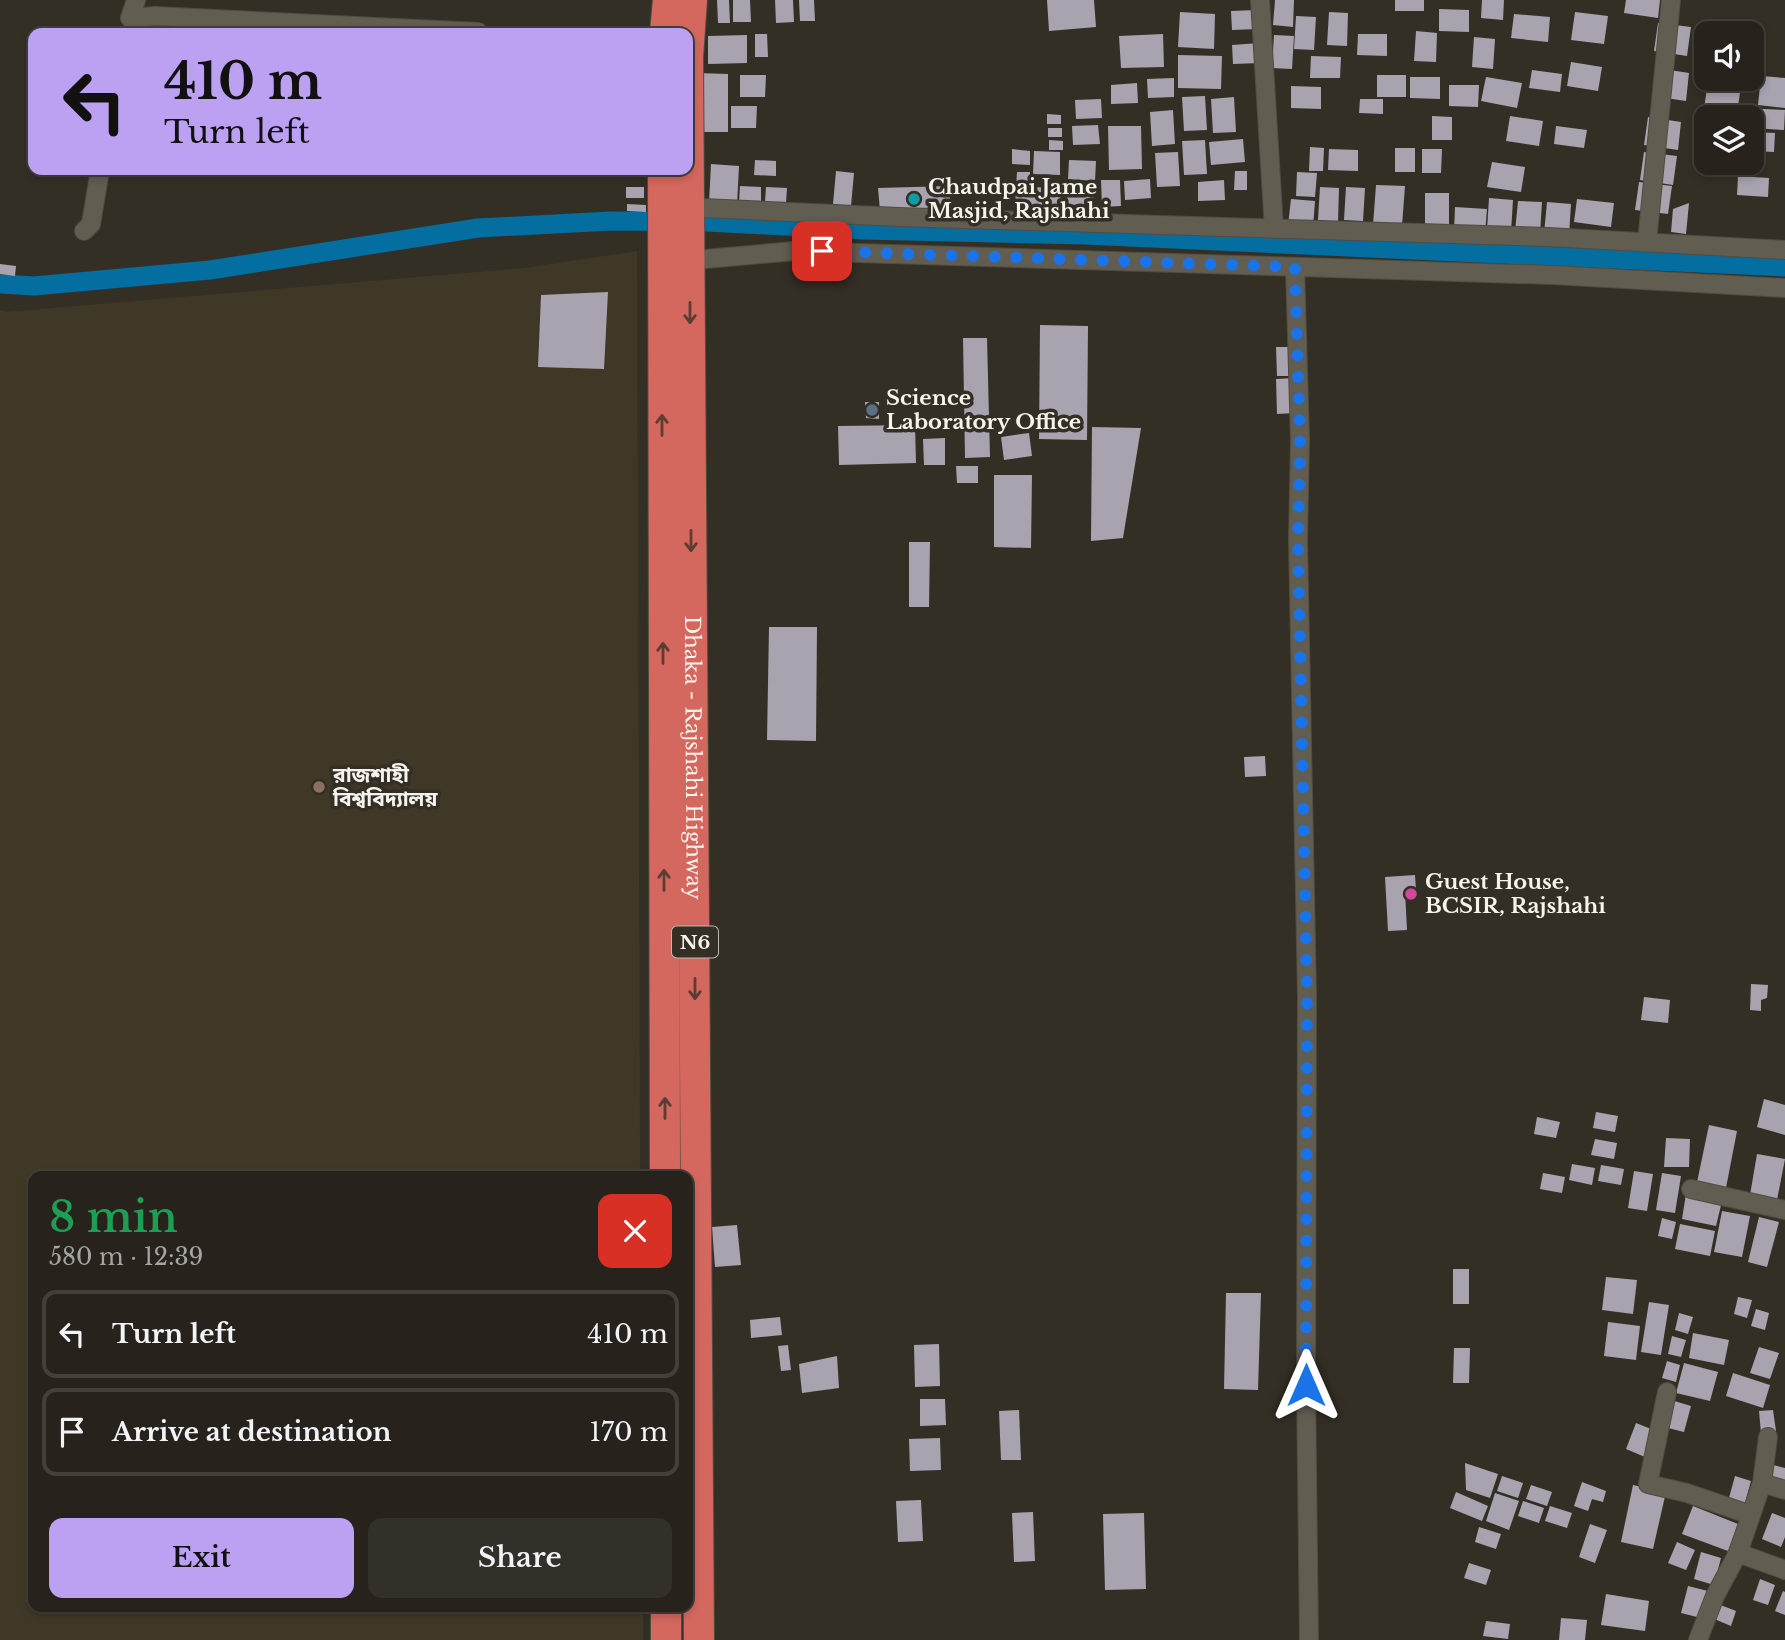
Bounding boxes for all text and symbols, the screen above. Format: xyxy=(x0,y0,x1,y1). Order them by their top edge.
map controls xyxy=(1694,21,1764,175)
button: sound xyxy=(1694,21,1764,91)
text: 410 m xyxy=(164,51,322,112)
icon: left xyxy=(49,56,140,147)
button: layers xyxy=(1694,105,1764,175)
text: Turn left xyxy=(164,112,310,152)
place label: Chaudpai Jame Masjid, Rajshahi xyxy=(928,174,1110,224)
marker: Chaudpai Jame Masjid, Rajshahi xyxy=(906,191,922,207)
pin xyxy=(792,221,852,281)
icon: arrive xyxy=(803,232,841,270)
one-way arrow xyxy=(683,301,697,324)
place label: Science Laboratory Office xyxy=(886,385,1081,435)
marker: Science Laboratory Office xyxy=(864,402,880,418)
one-way arrow xyxy=(655,414,669,437)
one-way arrow xyxy=(685,529,698,552)
street label: Dhaka - Rajshahi Highway xyxy=(679,616,707,901)
one-way arrow xyxy=(656,642,670,665)
place label: রাজশাহী বিশ্ববিদ্যালয় xyxy=(332,762,438,812)
marker: রাজশাহী বিশ্ববিদ্যালয় xyxy=(311,779,327,795)
one-way arrow xyxy=(657,869,671,892)
place label: Guest House, BCSIR, Rajshahi xyxy=(1425,869,1606,919)
marker: Guest House, BCSIR, Rajshahi xyxy=(1403,886,1419,902)
road number: N6 xyxy=(672,926,718,958)
one-way arrow xyxy=(688,977,702,1000)
one-way arrow xyxy=(658,1097,672,1120)
text: 8 min xyxy=(49,1191,178,1243)
button: close xyxy=(598,1194,672,1268)
text: 580 m · 12:39 xyxy=(49,1243,203,1271)
icon: left xyxy=(53,1315,91,1353)
text: Turn left xyxy=(112,1318,236,1350)
text: 410 m xyxy=(587,1318,668,1350)
position arrow xyxy=(1269,1348,1343,1422)
icon: arrive xyxy=(53,1413,91,1451)
text: Arrive at destination xyxy=(112,1416,392,1448)
text: 170 m xyxy=(589,1416,668,1448)
button: Exit xyxy=(49,1518,354,1598)
button: Share xyxy=(368,1518,672,1598)

